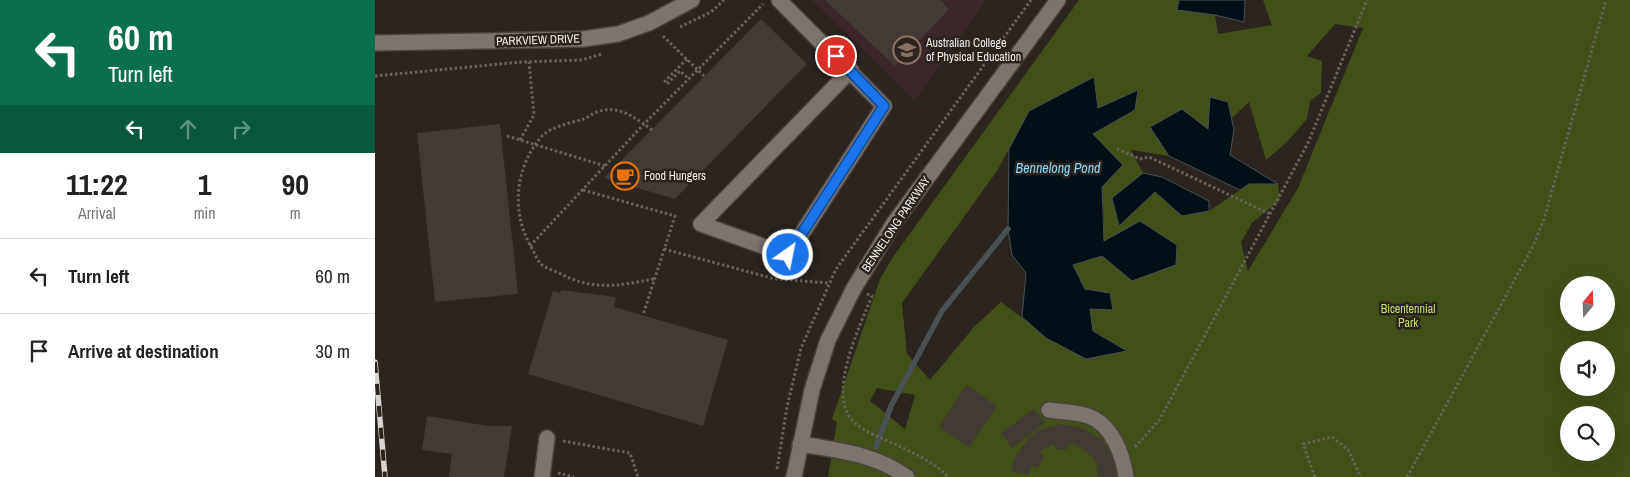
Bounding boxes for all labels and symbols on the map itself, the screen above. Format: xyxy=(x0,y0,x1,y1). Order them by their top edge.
street label: PARKVIEW DRIVE xyxy=(496,31,580,49)
pin xyxy=(815,35,857,77)
school or university icon: Australian College of Physical Education xyxy=(892,35,922,65)
place label: Australian College of Physical Education xyxy=(925,35,1021,65)
water label: Bennelong Pond xyxy=(1016,159,1101,177)
cafe icon: Food Hungers xyxy=(610,161,640,191)
place label: Food Hungers xyxy=(644,168,706,184)
street label: BENNELONG PARKWAY xyxy=(858,173,934,275)
position arrow xyxy=(761,228,813,280)
north arrow xyxy=(1560,276,1615,331)
park label: Bicentennial Park xyxy=(1381,301,1435,331)

